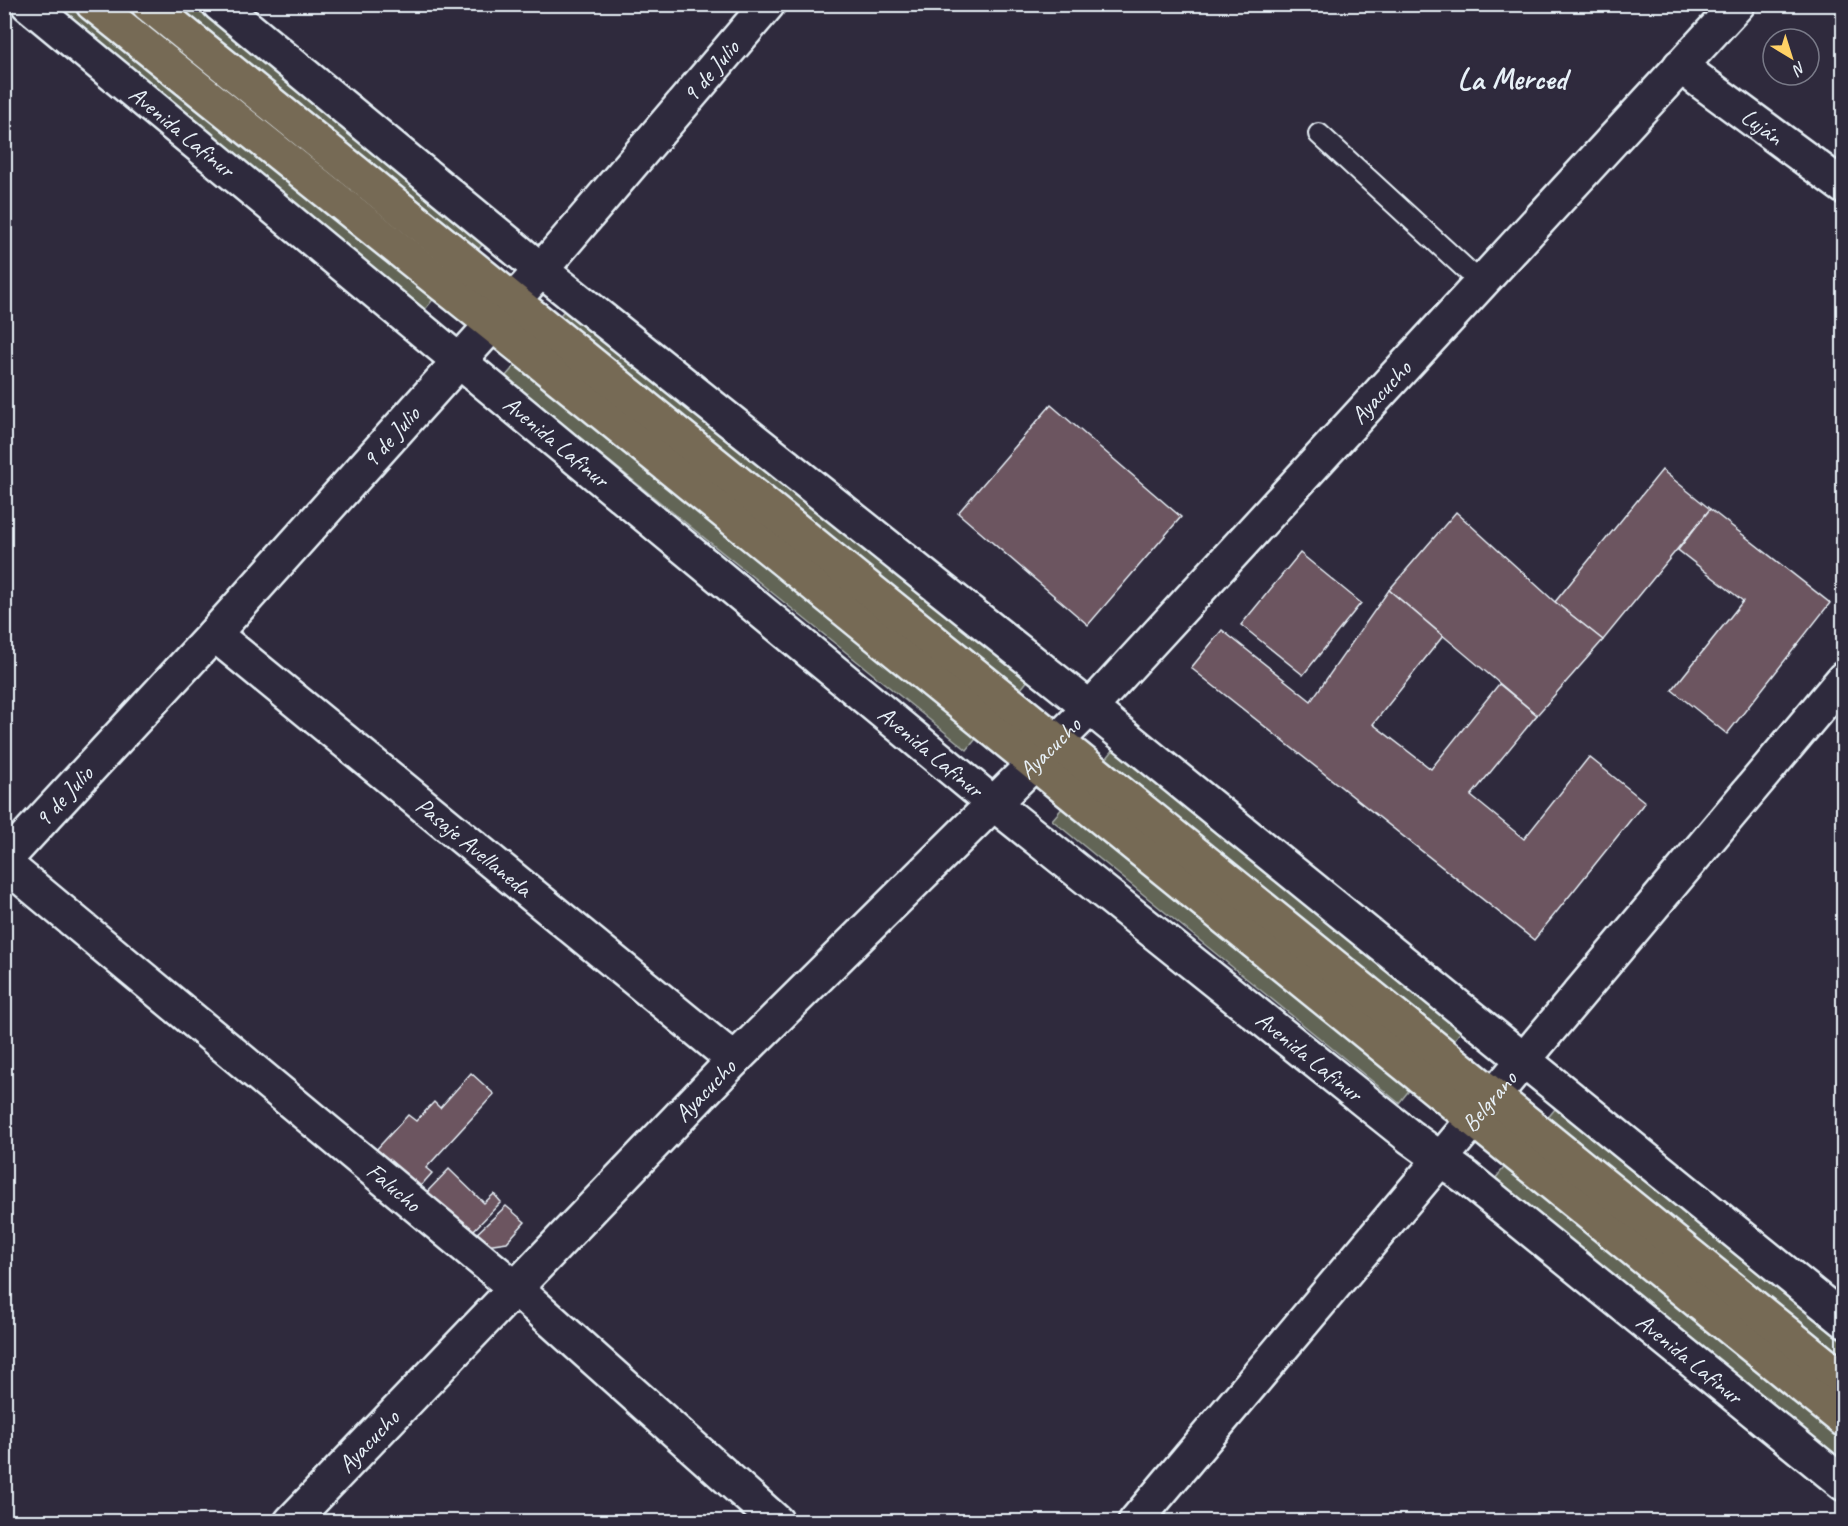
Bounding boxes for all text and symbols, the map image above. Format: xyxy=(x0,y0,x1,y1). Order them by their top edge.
north arrow xyxy=(1761,27,1821,87)
street label: 9 de Julio xyxy=(676,32,747,109)
text: N xyxy=(1787,57,1810,81)
district label: La Merced xyxy=(1458,60,1571,98)
street label: Avenida Lafinur xyxy=(123,79,243,186)
street label: Luján xyxy=(1735,101,1790,153)
street label: Ayacucho xyxy=(1344,353,1419,430)
street label: Avenida Lafinur xyxy=(497,389,617,495)
street label: 9 de Julio xyxy=(355,399,427,474)
street label: Avenida Lafinur xyxy=(872,699,991,805)
street label: Ayacucho xyxy=(1012,709,1088,785)
street label: 9 de Julio xyxy=(28,758,101,833)
street label: Pasaje Avellaneda xyxy=(410,791,539,904)
street label: Avenida Lafinur xyxy=(1250,1005,1370,1110)
street label: Ayacucho xyxy=(668,1051,743,1128)
street label: Belgrano xyxy=(1455,1063,1524,1138)
street label: Falucho xyxy=(361,1156,428,1219)
street label: Avenida Lafinur xyxy=(1630,1307,1751,1412)
street label: Ayacucho xyxy=(331,1402,407,1479)

